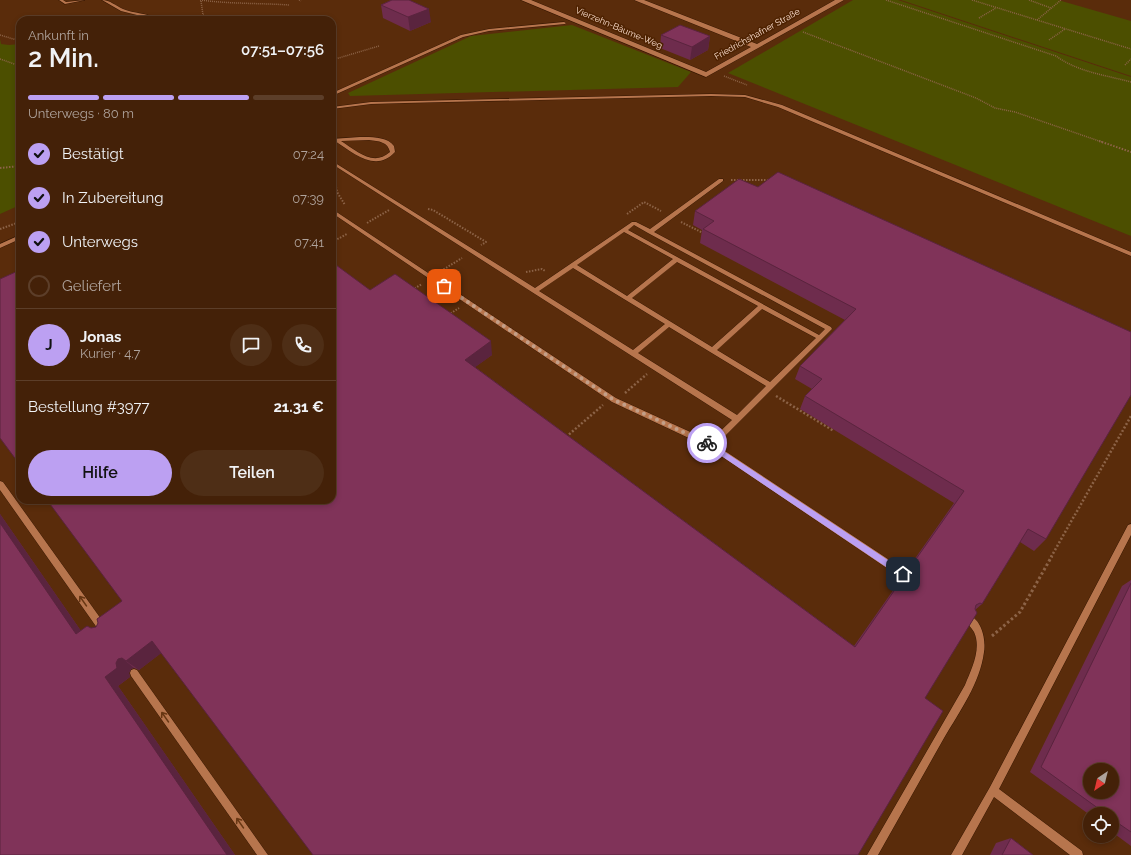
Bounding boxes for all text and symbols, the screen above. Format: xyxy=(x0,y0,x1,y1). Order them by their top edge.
street label: Vierzehn-Bäume-Weg xyxy=(574,5,664,51)
street label: Friedrichshafner Straße xyxy=(713,6,802,62)
text: Ankunft in xyxy=(28,28,89,43)
text: 07:51–07:56 xyxy=(241,41,324,59)
text: 2 Min. xyxy=(28,43,99,73)
text: Unterwegs · 80 m xyxy=(28,106,134,121)
icon: check xyxy=(28,143,50,165)
text: Bestätigt xyxy=(62,145,124,163)
text: 07:24 xyxy=(293,147,324,162)
icon: check xyxy=(28,187,50,209)
text: In Zubereitung xyxy=(62,189,164,207)
text: 07:39 xyxy=(292,191,324,206)
icon: check xyxy=(28,231,50,253)
text: Unterwegs xyxy=(62,233,138,251)
text: 07:41 xyxy=(294,235,324,250)
pin xyxy=(427,269,461,303)
icon: bag xyxy=(433,275,455,297)
text: Geliefert xyxy=(62,277,121,295)
button: chat xyxy=(230,324,272,366)
button: phone xyxy=(282,324,324,366)
text: Jonas xyxy=(80,328,121,346)
text: J xyxy=(45,336,53,354)
text: Kurier · 4.7 xyxy=(80,346,140,361)
text: Bestellung #3977 xyxy=(28,398,150,416)
text: 21.31 € xyxy=(273,398,324,416)
courier xyxy=(687,423,727,463)
icon: bike xyxy=(696,432,718,454)
button: Hilfe xyxy=(28,450,172,496)
button: Teilen xyxy=(180,450,324,496)
pin xyxy=(886,557,920,591)
icon: home xyxy=(892,563,914,585)
one-way arrow xyxy=(79,596,87,607)
one-way arrow xyxy=(161,712,169,723)
north arrow xyxy=(1083,763,1119,799)
map controls xyxy=(1083,763,1119,843)
button: locate xyxy=(1083,807,1119,843)
one-way arrow xyxy=(236,818,244,829)

